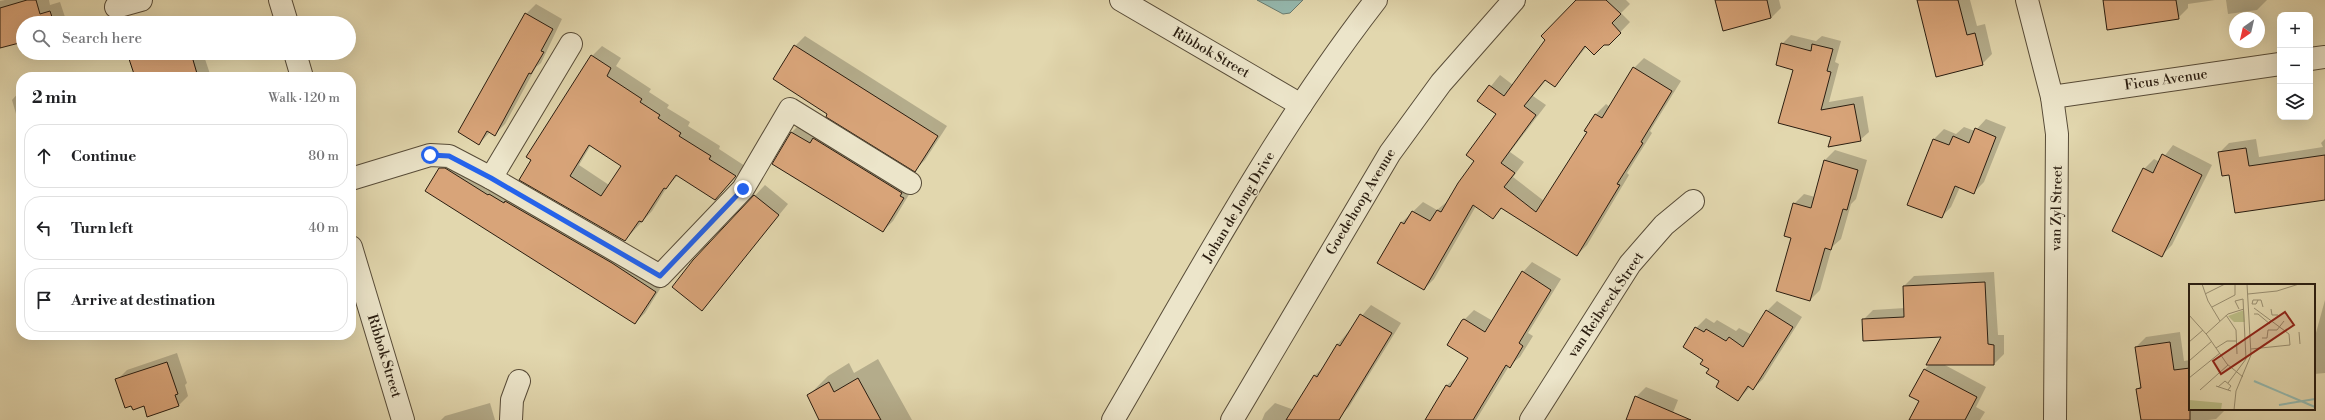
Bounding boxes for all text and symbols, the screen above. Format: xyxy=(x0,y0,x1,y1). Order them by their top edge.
north arrow xyxy=(2229,12,2265,48)
map controls xyxy=(2277,12,2313,120)
button: + xyxy=(2277,12,2313,48)
search box xyxy=(16,16,356,60)
street label: Ribbok Street xyxy=(1169,24,1253,82)
icon: search xyxy=(30,27,52,49)
text: Search here xyxy=(62,29,142,48)
button: − xyxy=(2277,48,2313,84)
street label: Ficus Avenue xyxy=(2123,65,2209,95)
button: layers xyxy=(2277,84,2313,120)
text: 2 min xyxy=(32,87,77,109)
text: Walk · 120 m xyxy=(268,90,340,106)
icon: ahead xyxy=(33,145,55,167)
street label: Goedehoop Avenue xyxy=(1322,145,1400,259)
route start xyxy=(421,146,439,164)
text: Continue xyxy=(71,147,136,166)
text: 80 m xyxy=(308,148,339,164)
street label: Johan de Jong Drive xyxy=(1198,148,1279,267)
street label: van Zyl Street xyxy=(2047,165,2067,252)
route end xyxy=(734,180,752,198)
icon: left xyxy=(33,217,55,239)
text: Turn left xyxy=(71,219,133,238)
text: 40 m xyxy=(309,220,339,236)
street label: van Reibeeck Street xyxy=(1563,249,1648,362)
inset map xyxy=(2189,284,2315,410)
icon: arrive xyxy=(33,289,55,311)
text: Arrive at destination xyxy=(71,291,215,310)
street label: Ribbok Street xyxy=(363,312,405,400)

